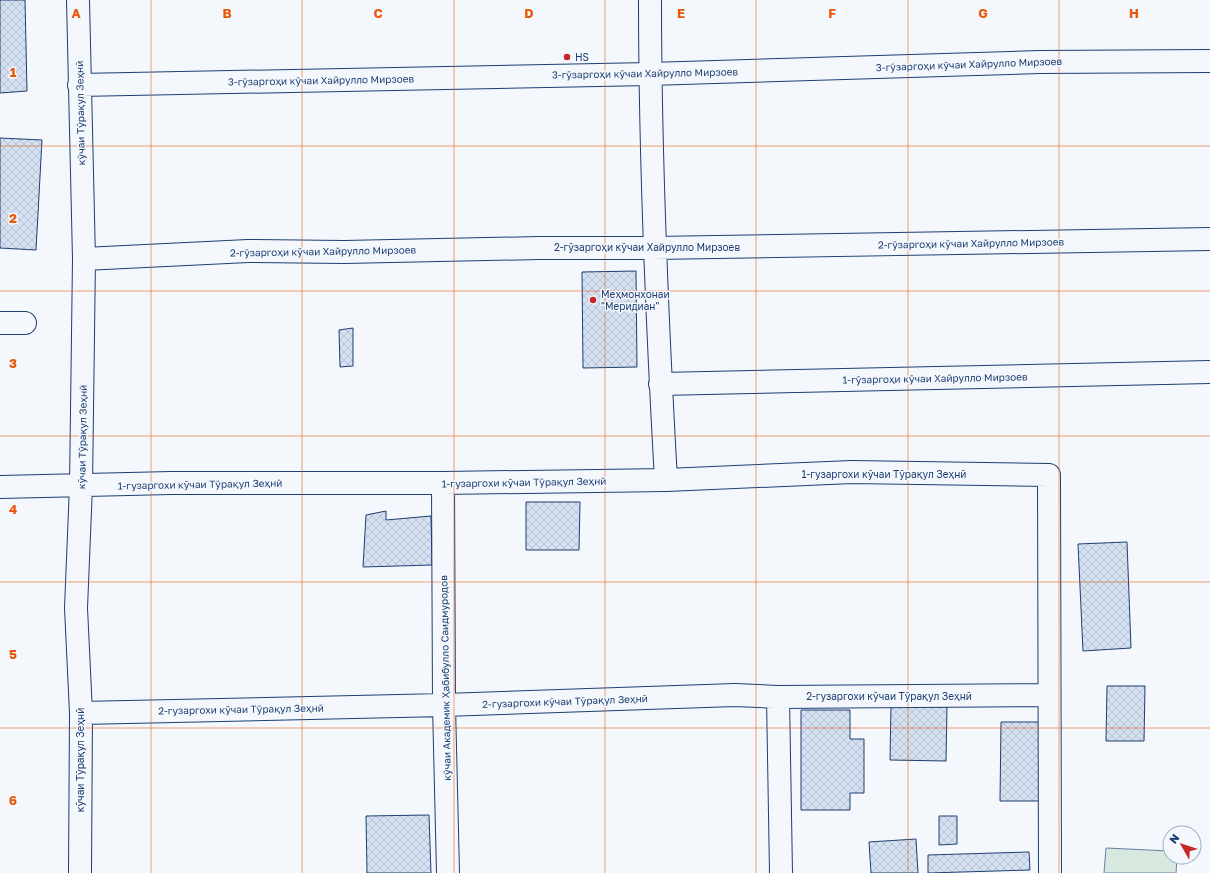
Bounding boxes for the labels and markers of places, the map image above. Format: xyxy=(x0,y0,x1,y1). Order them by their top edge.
place label: HS xyxy=(575,51,589,63)
marker: HS xyxy=(562,52,572,62)
place label: Меҳмонхонаи "Меридиан" xyxy=(601,288,670,312)
marker: Меҳмонхонаи "Меридиан" xyxy=(588,295,598,305)

